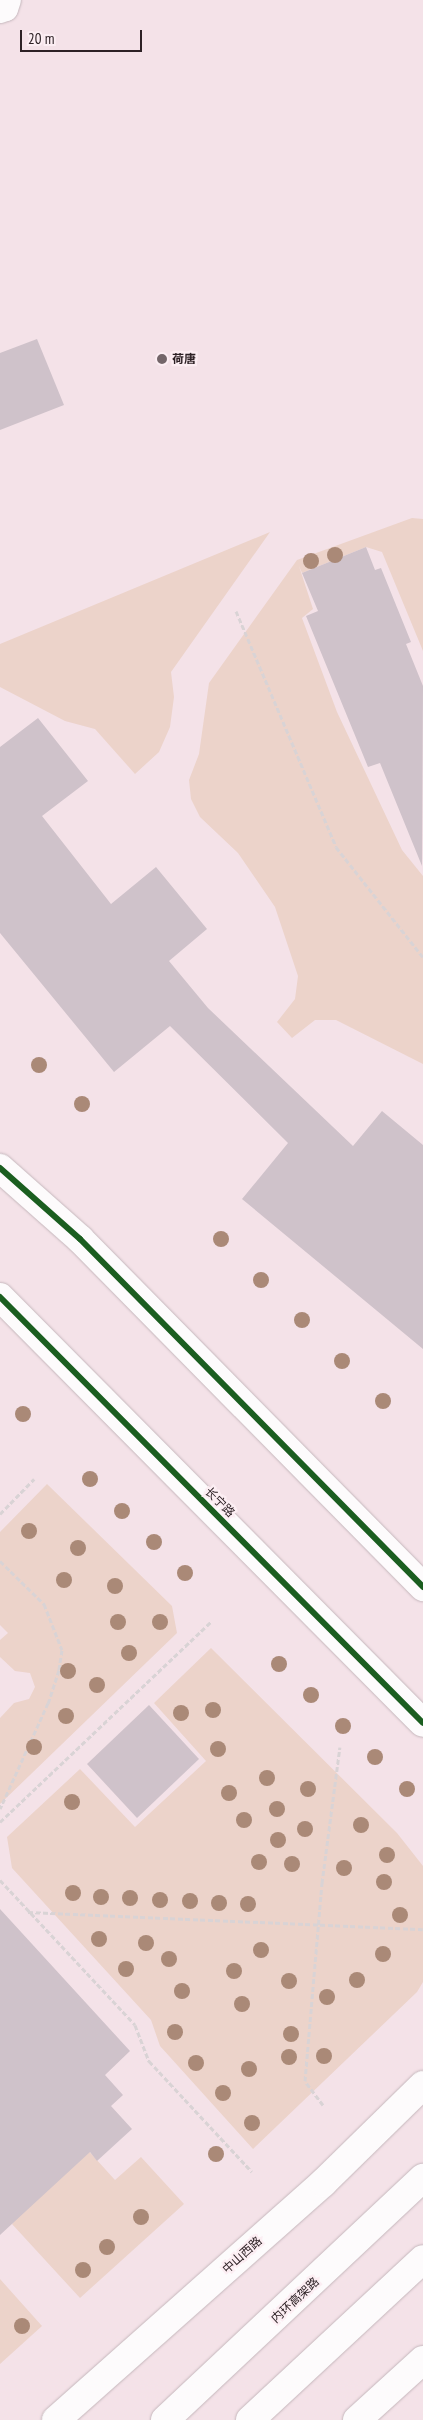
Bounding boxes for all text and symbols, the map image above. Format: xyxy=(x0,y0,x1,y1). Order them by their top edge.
scale bar xyxy=(22,20,145,52)
text: 20 m xyxy=(28,29,54,48)
place label: 荷唐 xyxy=(172,352,196,366)
marker: 荷唐 xyxy=(156,353,168,365)
street label: 长宁路 xyxy=(202,1484,238,1520)
street label: 中山西路 xyxy=(219,2234,265,2276)
street label: 内环高架路 xyxy=(268,2274,322,2326)

